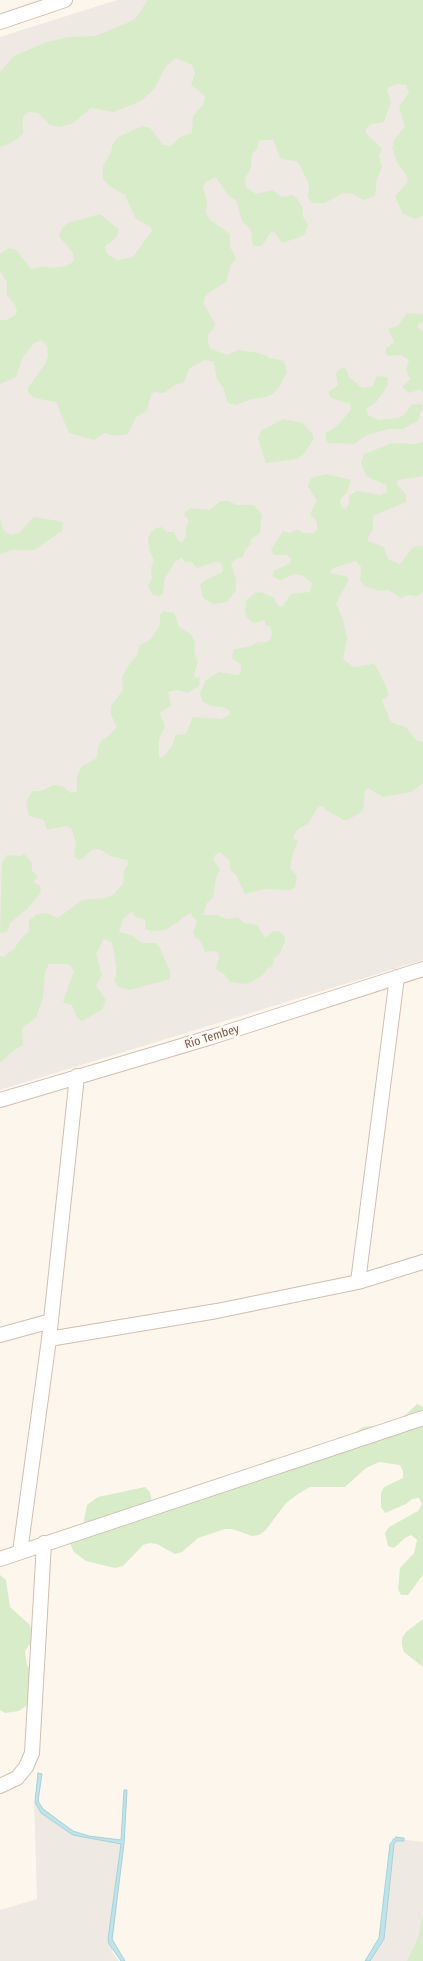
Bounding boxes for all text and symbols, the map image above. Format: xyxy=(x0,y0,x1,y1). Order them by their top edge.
street label: Río Tembey xyxy=(183,1022,241,1052)

